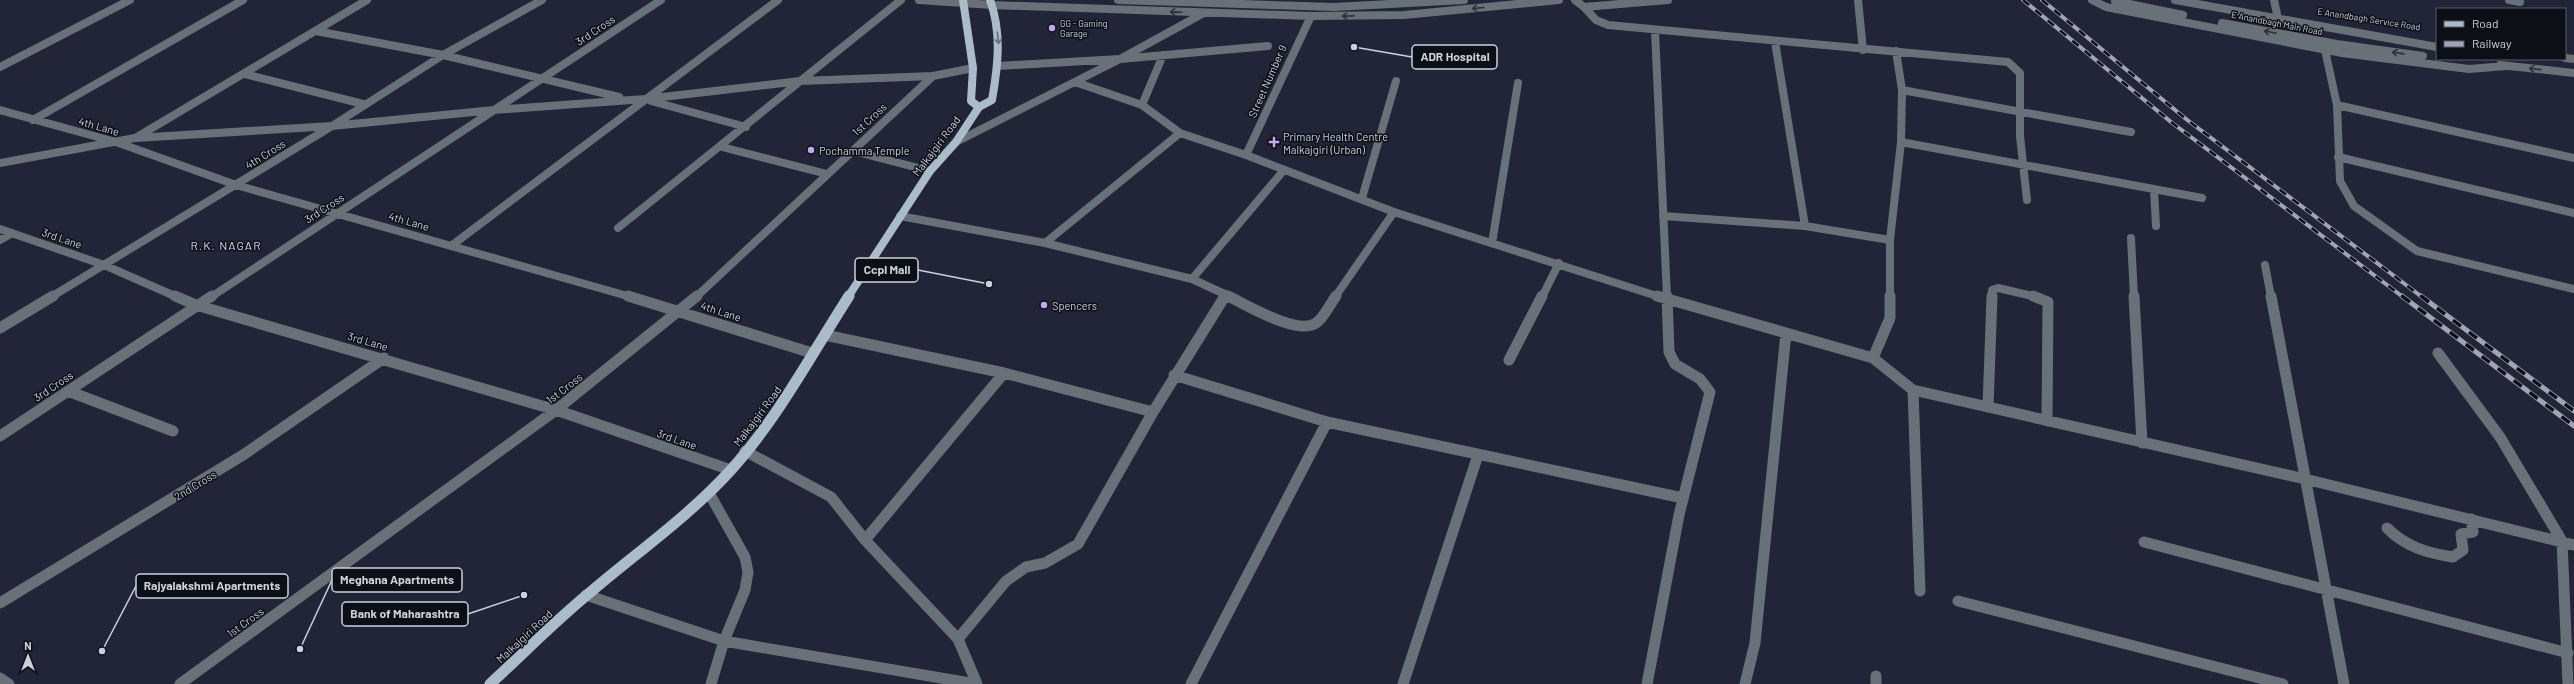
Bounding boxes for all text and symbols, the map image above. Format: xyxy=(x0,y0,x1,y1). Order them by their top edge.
one-way arrow xyxy=(1472,4,1485,12)
street label: E Anandbagh Service Road xyxy=(2317,5,2421,33)
legend xyxy=(2436,8,2566,60)
one-way arrow xyxy=(1170,9,1183,16)
street label: E Anandbagh Main Road xyxy=(2230,9,2324,37)
street label: 3rd Cross xyxy=(573,12,617,48)
one-way arrow xyxy=(1342,12,1355,19)
text: Road xyxy=(2472,16,2499,30)
place label: GG - Gaming Garage xyxy=(1060,18,1108,39)
marker: GG - Gaming Garage xyxy=(1047,23,1057,33)
one-way arrow xyxy=(2264,27,2277,35)
one-way arrow xyxy=(994,31,1002,44)
text: Railway xyxy=(2472,36,2512,50)
street label: Street Number 9 xyxy=(1245,42,1289,119)
callout: ADR Hospital xyxy=(1412,45,1497,69)
text: ADR Hospital xyxy=(1420,49,1490,63)
one-way arrow xyxy=(2392,49,2405,57)
one-way arrow xyxy=(2529,65,2542,73)
street label: 1st Cross xyxy=(849,100,889,138)
street label: Malkajgiri Road xyxy=(909,113,963,179)
street label: 4th Lane xyxy=(77,114,121,138)
place label: Primary Health Centre Malkajgiri (Urban) xyxy=(1283,130,1388,156)
marker: Primary Health Centre Malkajgiri (Urban) xyxy=(1268,136,1280,148)
street label: 4th Cross xyxy=(242,137,288,171)
place label: Pochamma Temple xyxy=(819,144,910,157)
marker: Pochamma Temple xyxy=(806,145,816,155)
street label: 3rd Cross xyxy=(302,190,346,226)
street label: 4th Lane xyxy=(387,209,431,233)
street label: 3rd Lane xyxy=(40,225,84,251)
district label: R.K. NAGAR xyxy=(191,238,261,252)
callout: Ccpl Mall xyxy=(855,258,918,282)
text: Ccpl Mall xyxy=(864,262,910,276)
street label: 4th Lane xyxy=(699,298,743,324)
place label: Spencers xyxy=(1052,299,1097,312)
marker: Spencers xyxy=(1039,300,1049,310)
street label: 3rd Lane xyxy=(346,329,390,353)
street label: 3rd Cross xyxy=(31,368,75,404)
street label: 1st Cross xyxy=(543,370,585,406)
street label: Malkajgiri Road xyxy=(730,383,784,449)
street label: 3rd Lane xyxy=(655,426,699,452)
street label: 2nd Cross xyxy=(172,467,218,503)
callout: Meghana Apartments xyxy=(332,568,462,592)
text: Meghana Apartments xyxy=(340,572,454,586)
callout: Rajyalakshmi Apartments xyxy=(136,574,288,598)
text: Rajyalakshmi Apartments xyxy=(144,578,280,592)
callout: Bank of Maharashtra xyxy=(342,602,468,626)
street label: 1st Cross xyxy=(224,604,266,640)
text: Bank of Maharashtra xyxy=(350,606,460,620)
street label: Malkajgiri Road xyxy=(493,607,555,665)
north arrow xyxy=(8,636,48,676)
text: N xyxy=(24,639,32,652)

